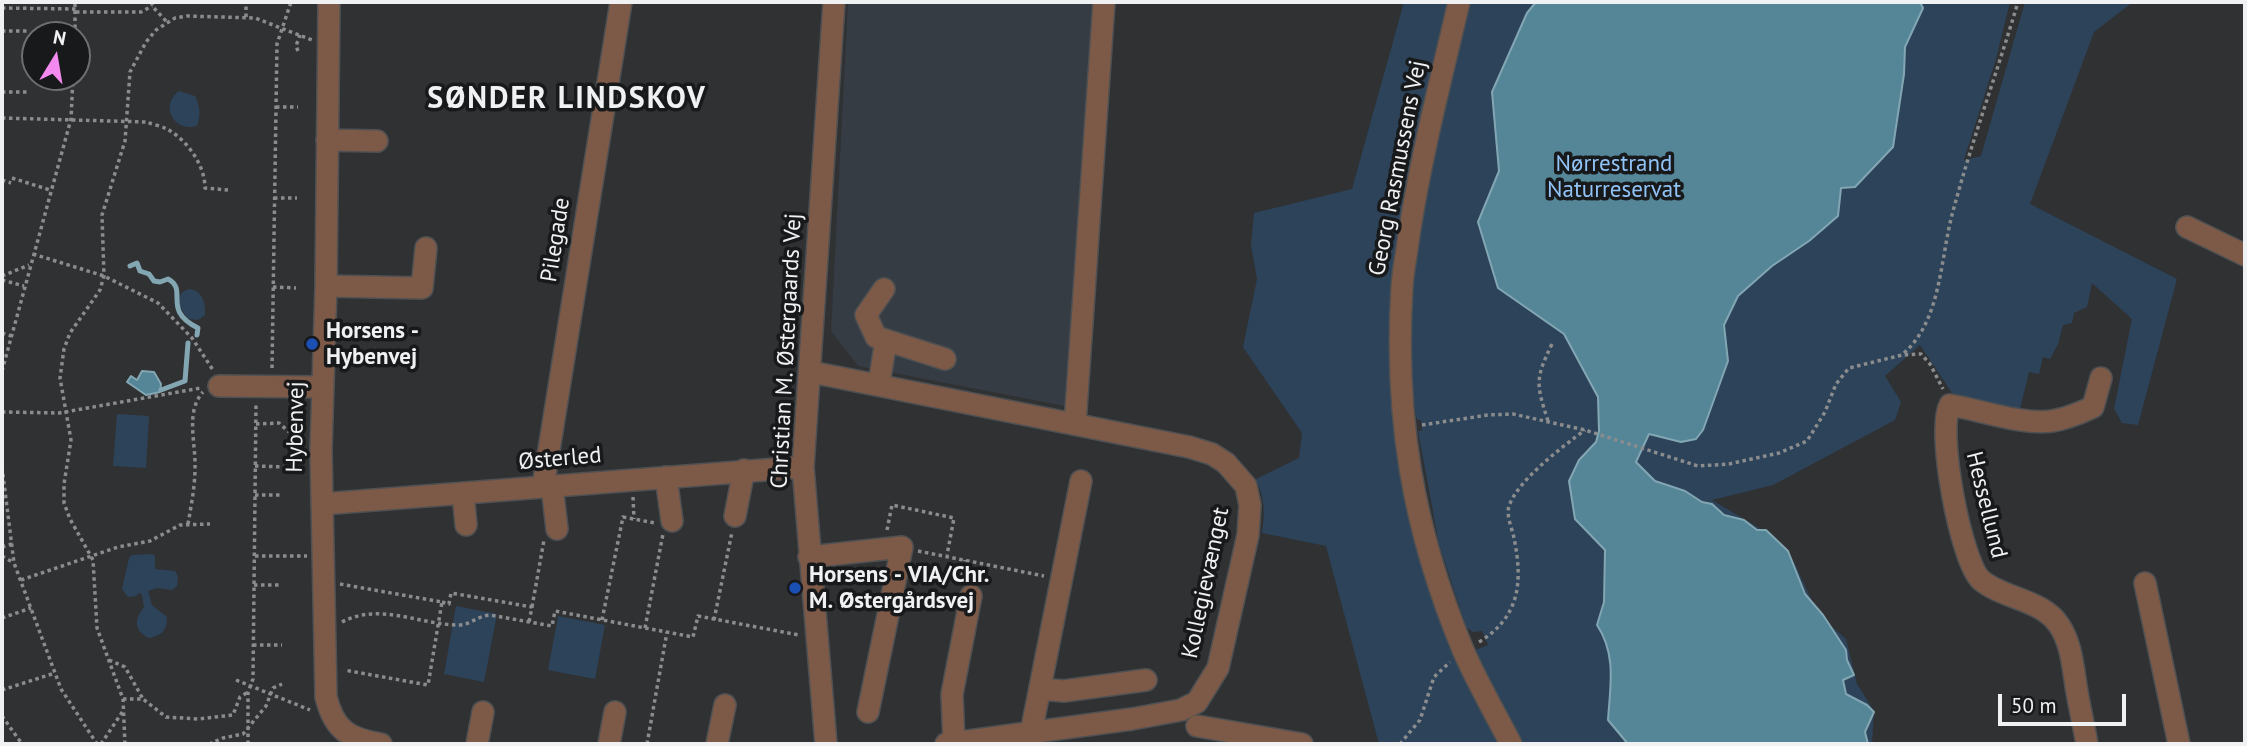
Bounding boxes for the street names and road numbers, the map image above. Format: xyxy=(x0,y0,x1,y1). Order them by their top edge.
street label: Georg Rasmussens Vej xyxy=(1364,58,1432,278)
street label: Pilegade xyxy=(536,196,576,284)
street label: Christian M. Østergaards Vej xyxy=(766,213,808,489)
street label: Hybenvej xyxy=(281,381,311,473)
street label: Østerled xyxy=(517,442,603,476)
street label: Hessellund xyxy=(1959,449,2013,561)
street label: Kollegievænget xyxy=(1177,505,1235,661)

